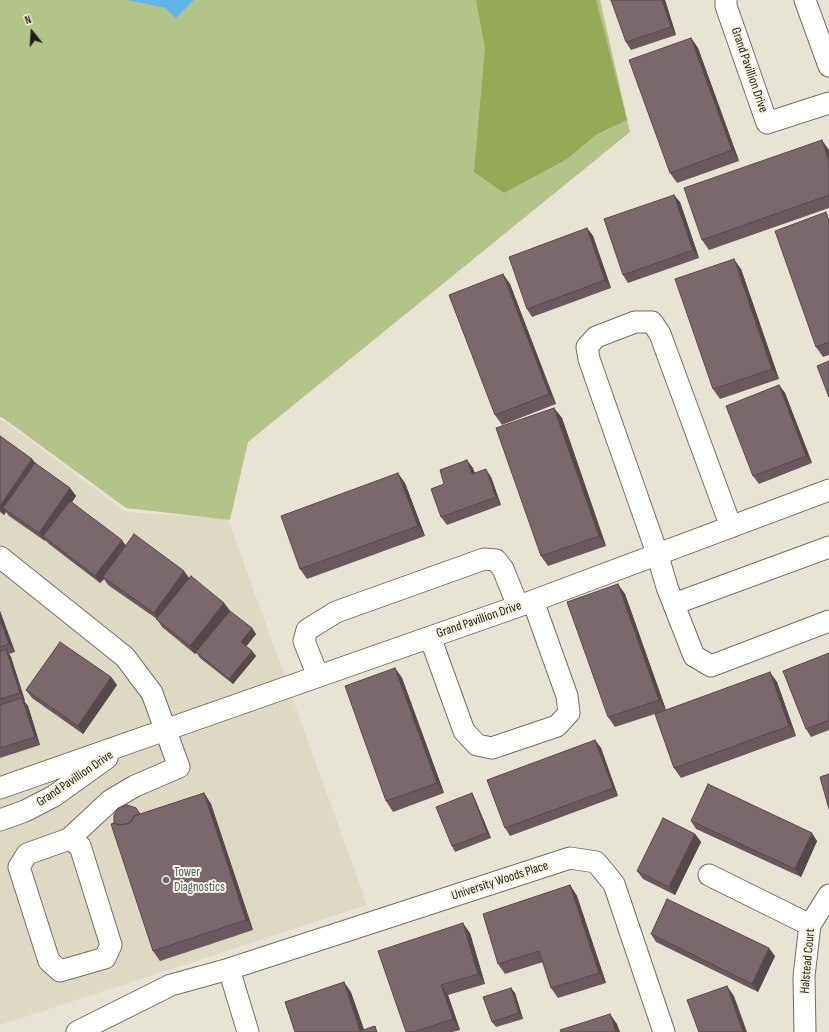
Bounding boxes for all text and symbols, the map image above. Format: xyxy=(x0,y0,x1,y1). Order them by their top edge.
north arrow xyxy=(12,12,52,52)
text: N xyxy=(23,13,33,27)
street label: Grand Pavillion Drive xyxy=(727,25,771,115)
street label: Grand Pavillion Drive xyxy=(434,598,524,642)
street label: Grand Pavillion Drive xyxy=(34,748,116,810)
street label: University Woods Place xyxy=(450,858,550,904)
place label: Tower Diagnostics xyxy=(174,865,225,896)
marker: Tower Diagnostics xyxy=(161,875,171,885)
street label: Halstead Court xyxy=(797,928,819,994)

